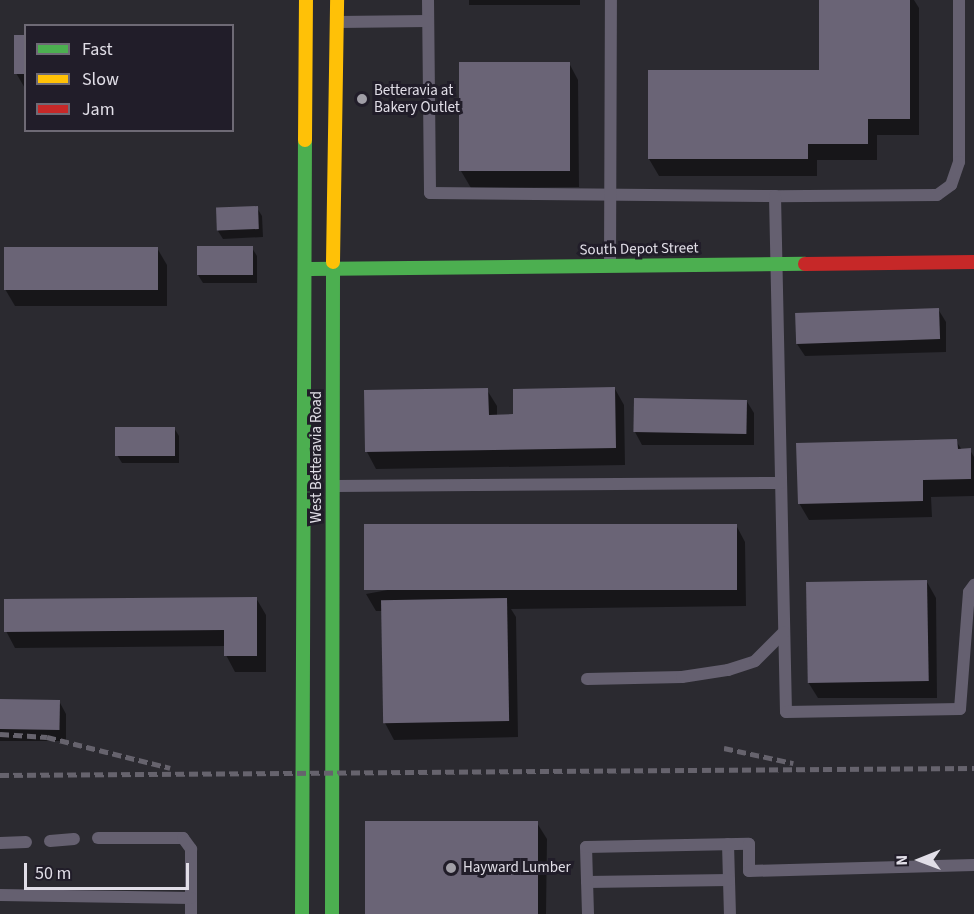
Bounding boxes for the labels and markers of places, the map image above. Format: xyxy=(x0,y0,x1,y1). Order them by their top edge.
place label: Betteravia at Bakery Outlet xyxy=(374,81,460,116)
marker: Betteravia at Bakery Outlet xyxy=(355,92,369,106)
place label: Hayward Lumber xyxy=(463,859,571,877)
marker: Hayward Lumber xyxy=(444,861,458,875)

